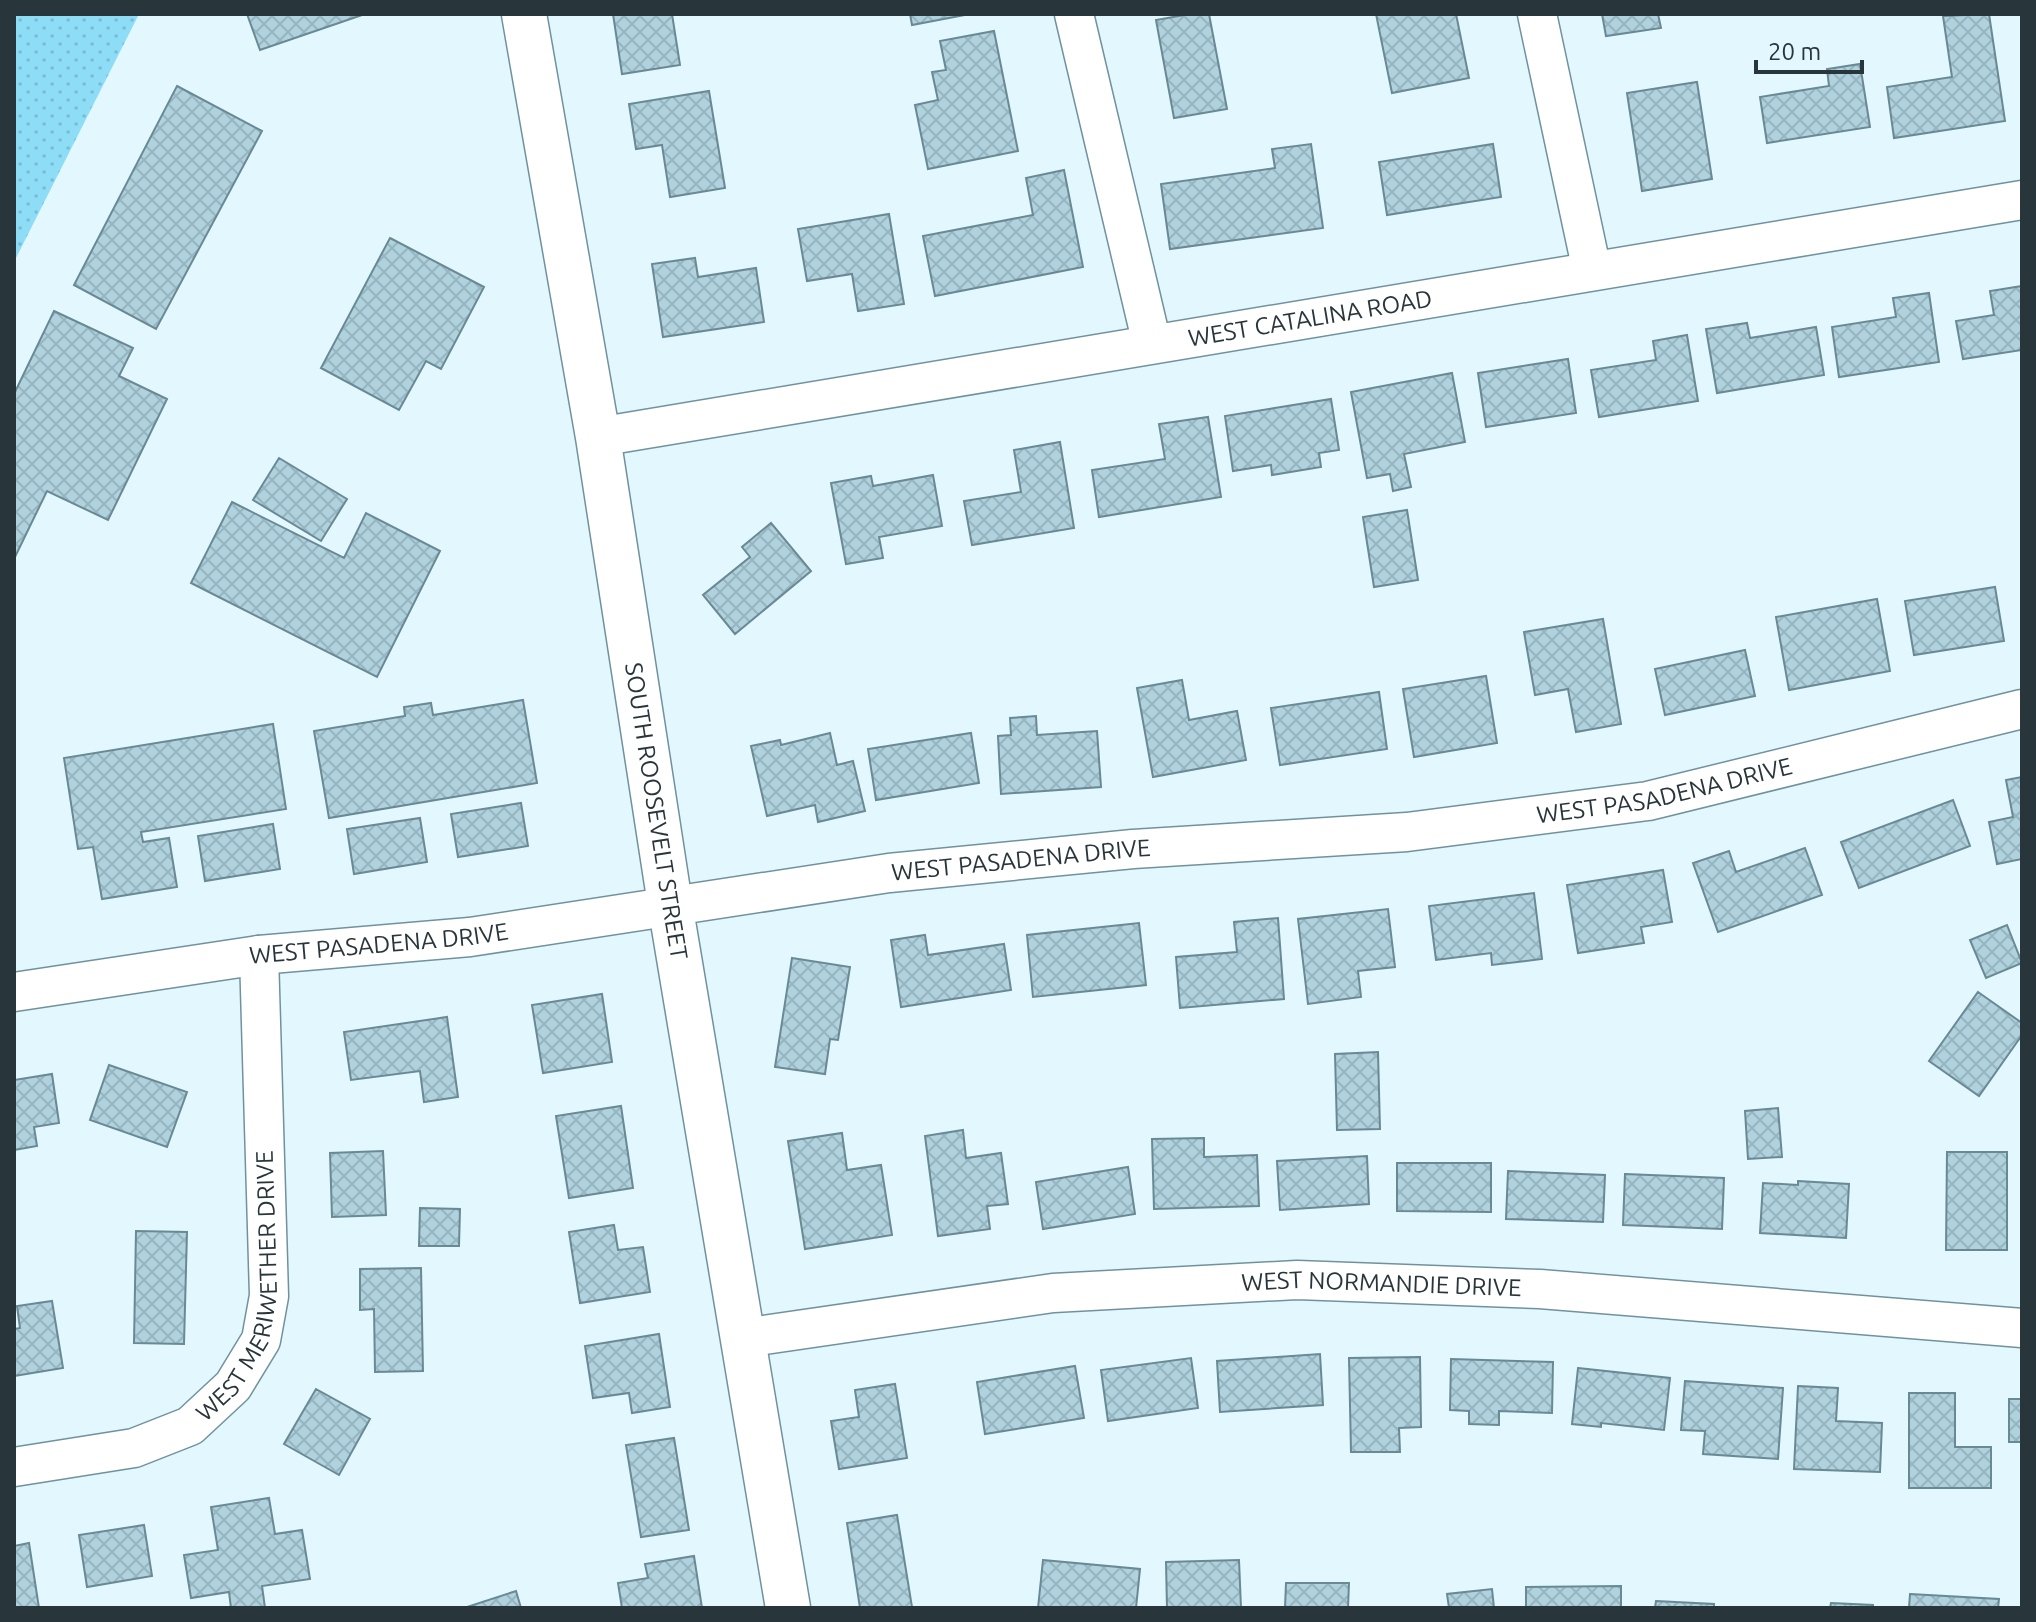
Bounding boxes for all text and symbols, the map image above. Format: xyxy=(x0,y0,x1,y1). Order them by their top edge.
scale bar xyxy=(1756,24,1862,74)
text: 20 m xyxy=(1768,38,1821,65)
street label: WEST CATALINA ROAD xyxy=(1186,284,1434,352)
street label: SOUTH ROOSEVELT STREET xyxy=(620,661,693,961)
street label: WEST PASADENA DRIVE xyxy=(1535,752,1795,828)
street label: WEST PASADENA DRIVE xyxy=(890,834,1151,886)
street label: WEST PASADENA DRIVE xyxy=(248,917,510,969)
street label: WEST MERIWETHER DRIVE xyxy=(191,1150,282,1426)
street label: WEST NORMANDIE DRIVE xyxy=(1241,1266,1522,1301)

